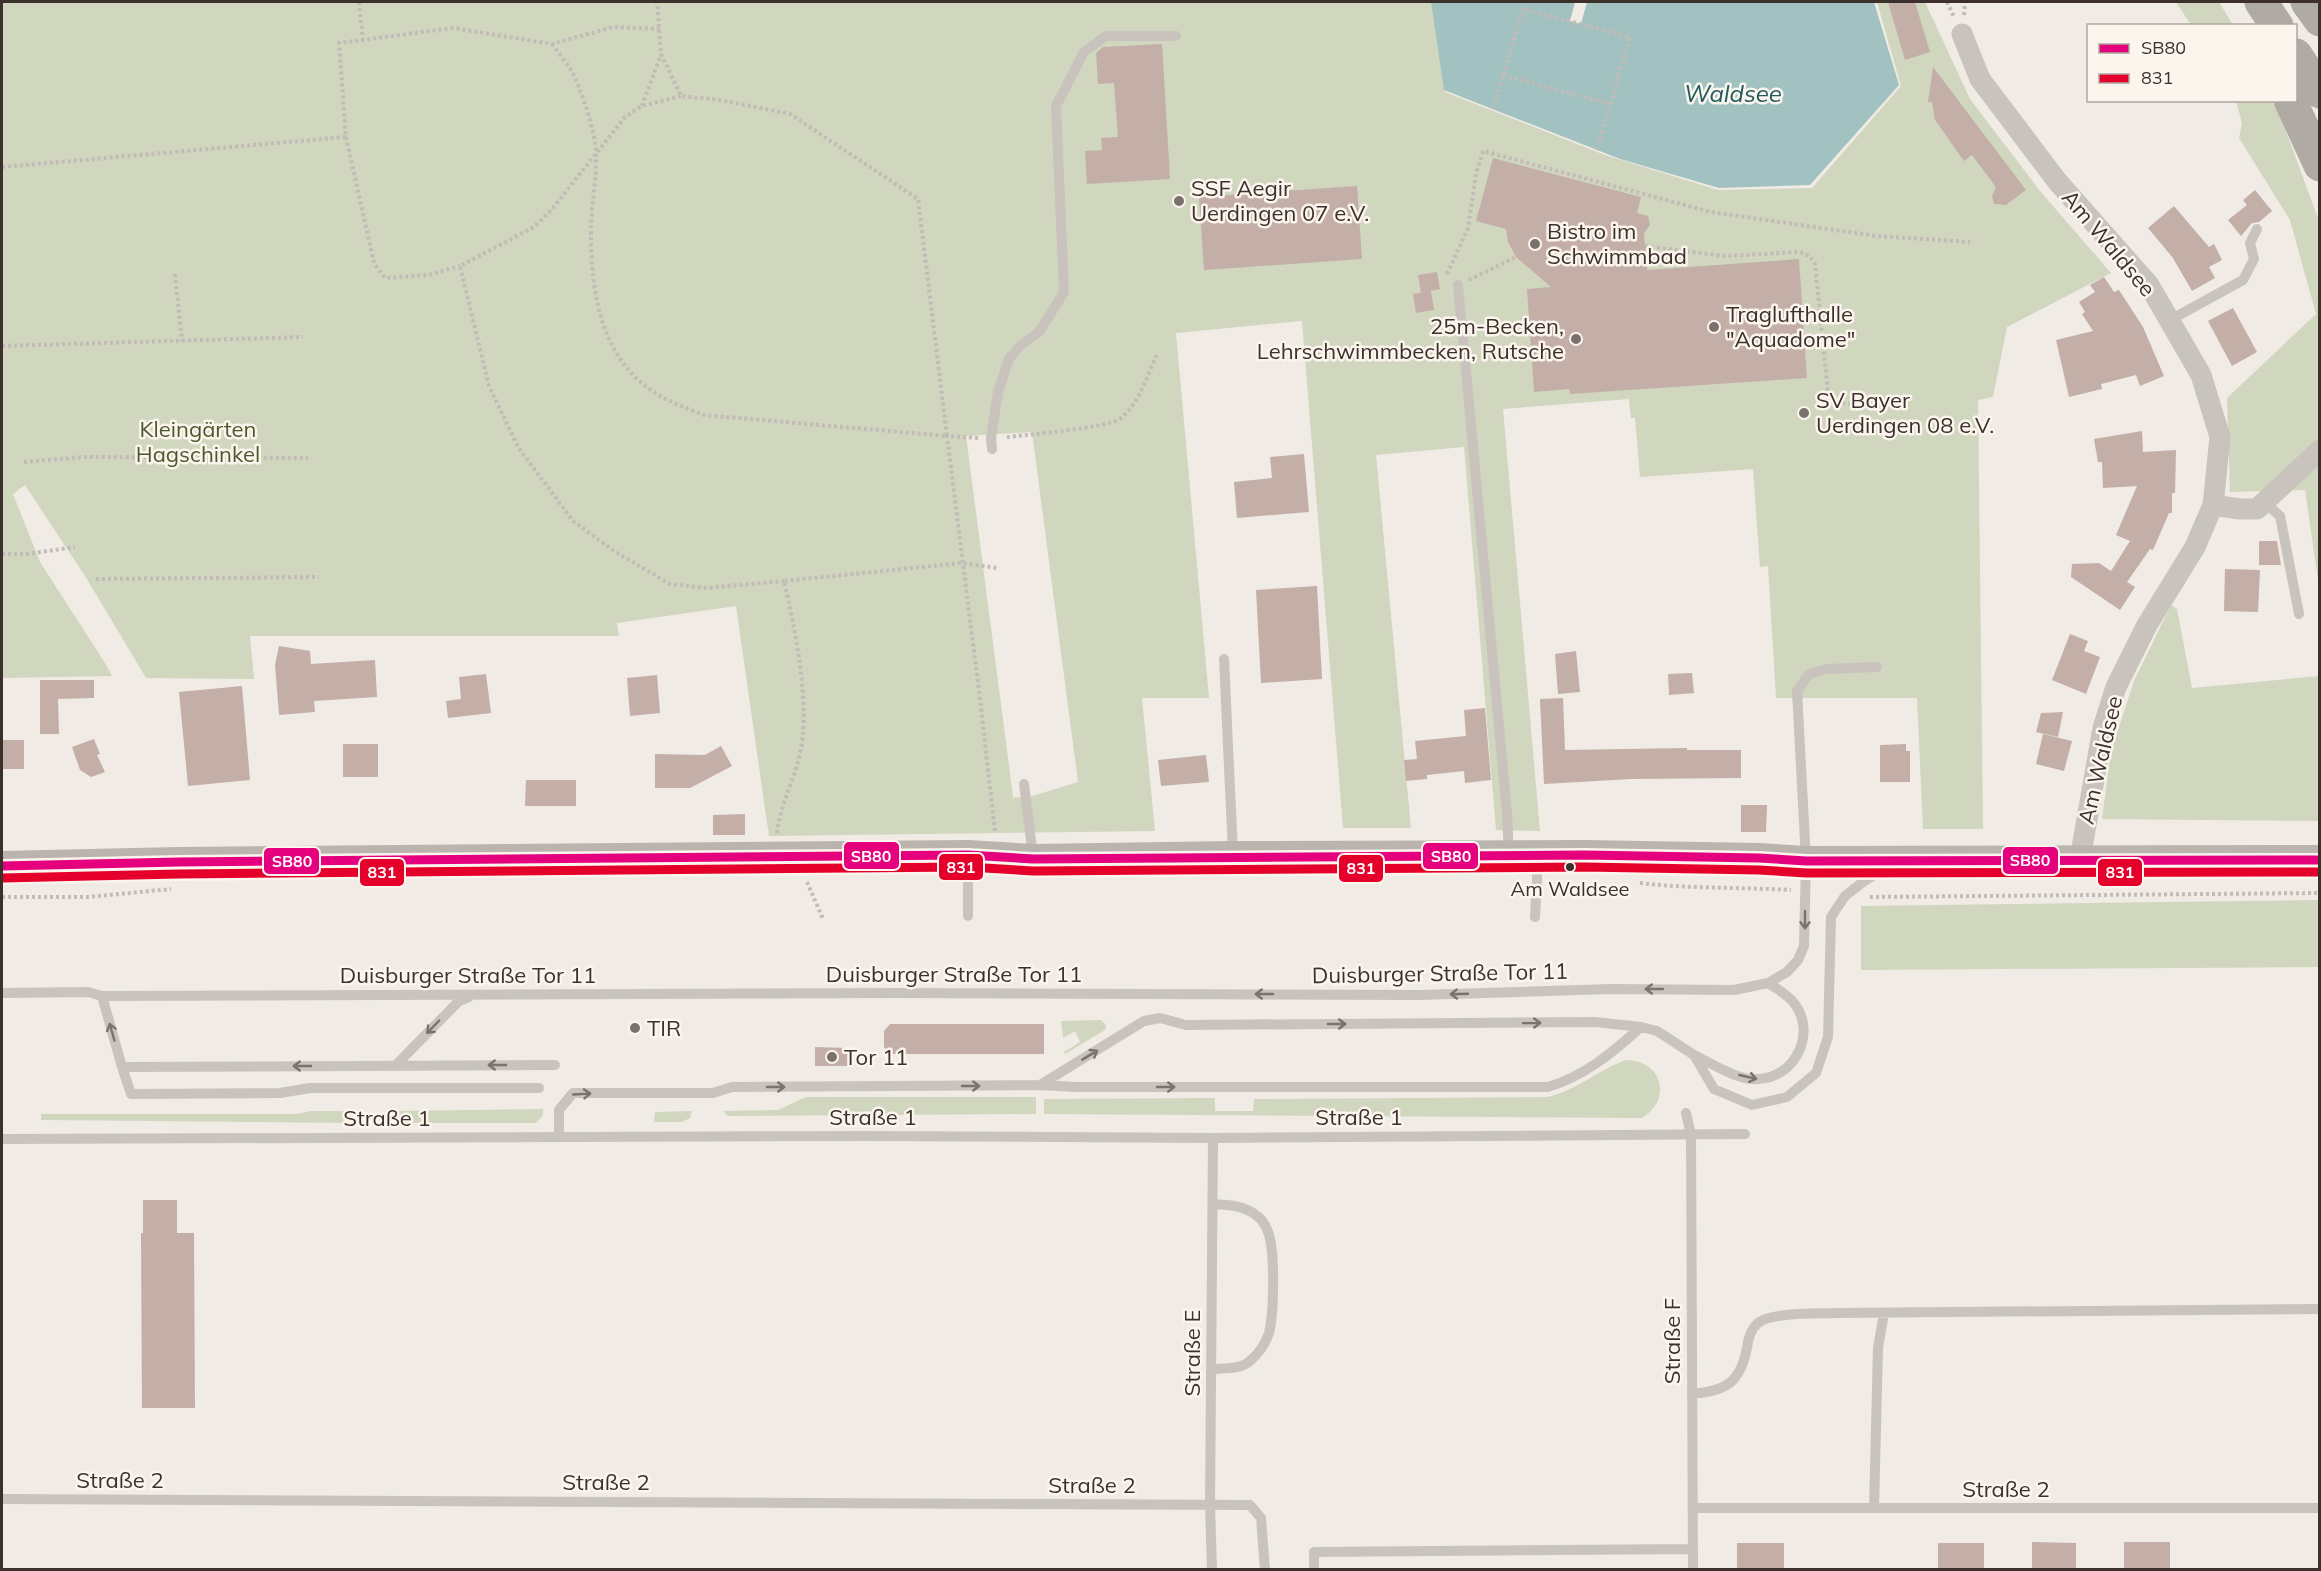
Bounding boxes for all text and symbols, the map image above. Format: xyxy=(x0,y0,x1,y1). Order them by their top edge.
legend xyxy=(2087,24,2297,102)
text: SB80 xyxy=(2141,36,2186,59)
text: 831 xyxy=(2141,66,2173,89)
water label: Waldsee xyxy=(1684,78,1782,108)
place label: SSF Aegir Uerdingen 07 e.V. xyxy=(1191,174,1369,227)
street label: Am Waldsee xyxy=(2056,184,2162,302)
marker: SSF Aegir Uerdingen 07 e.V. xyxy=(1172,194,1186,208)
place label: Bistro im Schwimmbad xyxy=(1547,217,1687,270)
marker: Bistro im Schwimmbad xyxy=(1528,237,1542,251)
place label: Traglufthalle "Aquadome" xyxy=(1726,300,1855,353)
place label: 25m-Becken, Lehrschwimmbecken, Rutsche xyxy=(1257,312,1564,365)
marker: Traglufthalle "Aquadome" xyxy=(1707,320,1721,334)
marker: 25m-Becken, Lehrschwimmbecken, Rutsche xyxy=(1569,332,1583,346)
place label: SV Bayer Uerdingen 08 e.V. xyxy=(1816,386,1994,439)
marker: SV Bayer Uerdingen 08 e.V. xyxy=(1797,406,1811,420)
park label: Kleingärten Hagschinkel xyxy=(136,415,260,468)
street label: Am Waldsee xyxy=(2072,693,2128,827)
line badge: SB80 xyxy=(843,841,900,870)
line badge: SB80 xyxy=(1422,842,1479,870)
text: SB80 xyxy=(851,846,891,866)
text: SB80 xyxy=(1431,846,1471,866)
line badge: SB80 xyxy=(2002,846,2059,875)
line badge: SB80 xyxy=(263,847,320,875)
text: SB80 xyxy=(2010,850,2050,870)
text: SB80 xyxy=(272,851,312,871)
line badge: 831 xyxy=(938,853,984,881)
line badge: 831 xyxy=(1338,854,1384,883)
text: 831 xyxy=(947,857,975,877)
line badge: 831 xyxy=(359,858,405,887)
text: 831 xyxy=(1347,858,1375,878)
line badge: 831 xyxy=(2097,858,2143,887)
marker: Am Waldsee xyxy=(1564,861,1576,873)
text: 831 xyxy=(368,862,396,882)
text: 831 xyxy=(2106,862,2134,882)
place label: Am Waldsee xyxy=(1510,876,1630,901)
one-way arrow xyxy=(1799,909,1811,929)
street label: Duisburger Straße Tor 11 xyxy=(1312,957,1568,989)
street label: Duisburger Straße Tor 11 xyxy=(826,960,1082,988)
street label: Duisburger Straße Tor 11 xyxy=(340,961,596,989)
one-way arrow xyxy=(1644,983,1664,995)
one-way arrow xyxy=(1254,988,1274,1000)
one-way arrow xyxy=(1449,988,1469,999)
place label: TIR xyxy=(647,1014,681,1042)
one-way arrow xyxy=(1522,1017,1542,1029)
one-way arrow xyxy=(1327,1018,1347,1030)
one-way arrow xyxy=(426,1019,440,1034)
marker: TIR xyxy=(628,1021,642,1035)
one-way arrow xyxy=(106,1023,118,1042)
place label: Tor 11 xyxy=(844,1043,908,1071)
one-way arrow xyxy=(1081,1048,1098,1060)
marker: Tor 11 xyxy=(825,1050,839,1064)
one-way arrow xyxy=(487,1059,507,1071)
one-way arrow xyxy=(292,1060,312,1072)
one-way arrow xyxy=(1738,1072,1757,1083)
one-way arrow xyxy=(961,1080,981,1091)
one-way arrow xyxy=(766,1081,786,1093)
one-way arrow xyxy=(1156,1081,1176,1093)
one-way arrow xyxy=(572,1088,592,1099)
street label: Straße 1 xyxy=(829,1103,917,1131)
street label: Straße 1 xyxy=(1315,1103,1403,1131)
street label: Straße 1 xyxy=(343,1104,431,1132)
street label: Straße F xyxy=(1658,1298,1686,1384)
street label: Straße E xyxy=(1178,1309,1206,1397)
street label: Straße 2 xyxy=(76,1466,164,1494)
street label: Straße 2 xyxy=(562,1468,650,1496)
street label: Straße 2 xyxy=(1048,1471,1136,1499)
street label: Straße 2 xyxy=(1962,1475,2050,1503)

